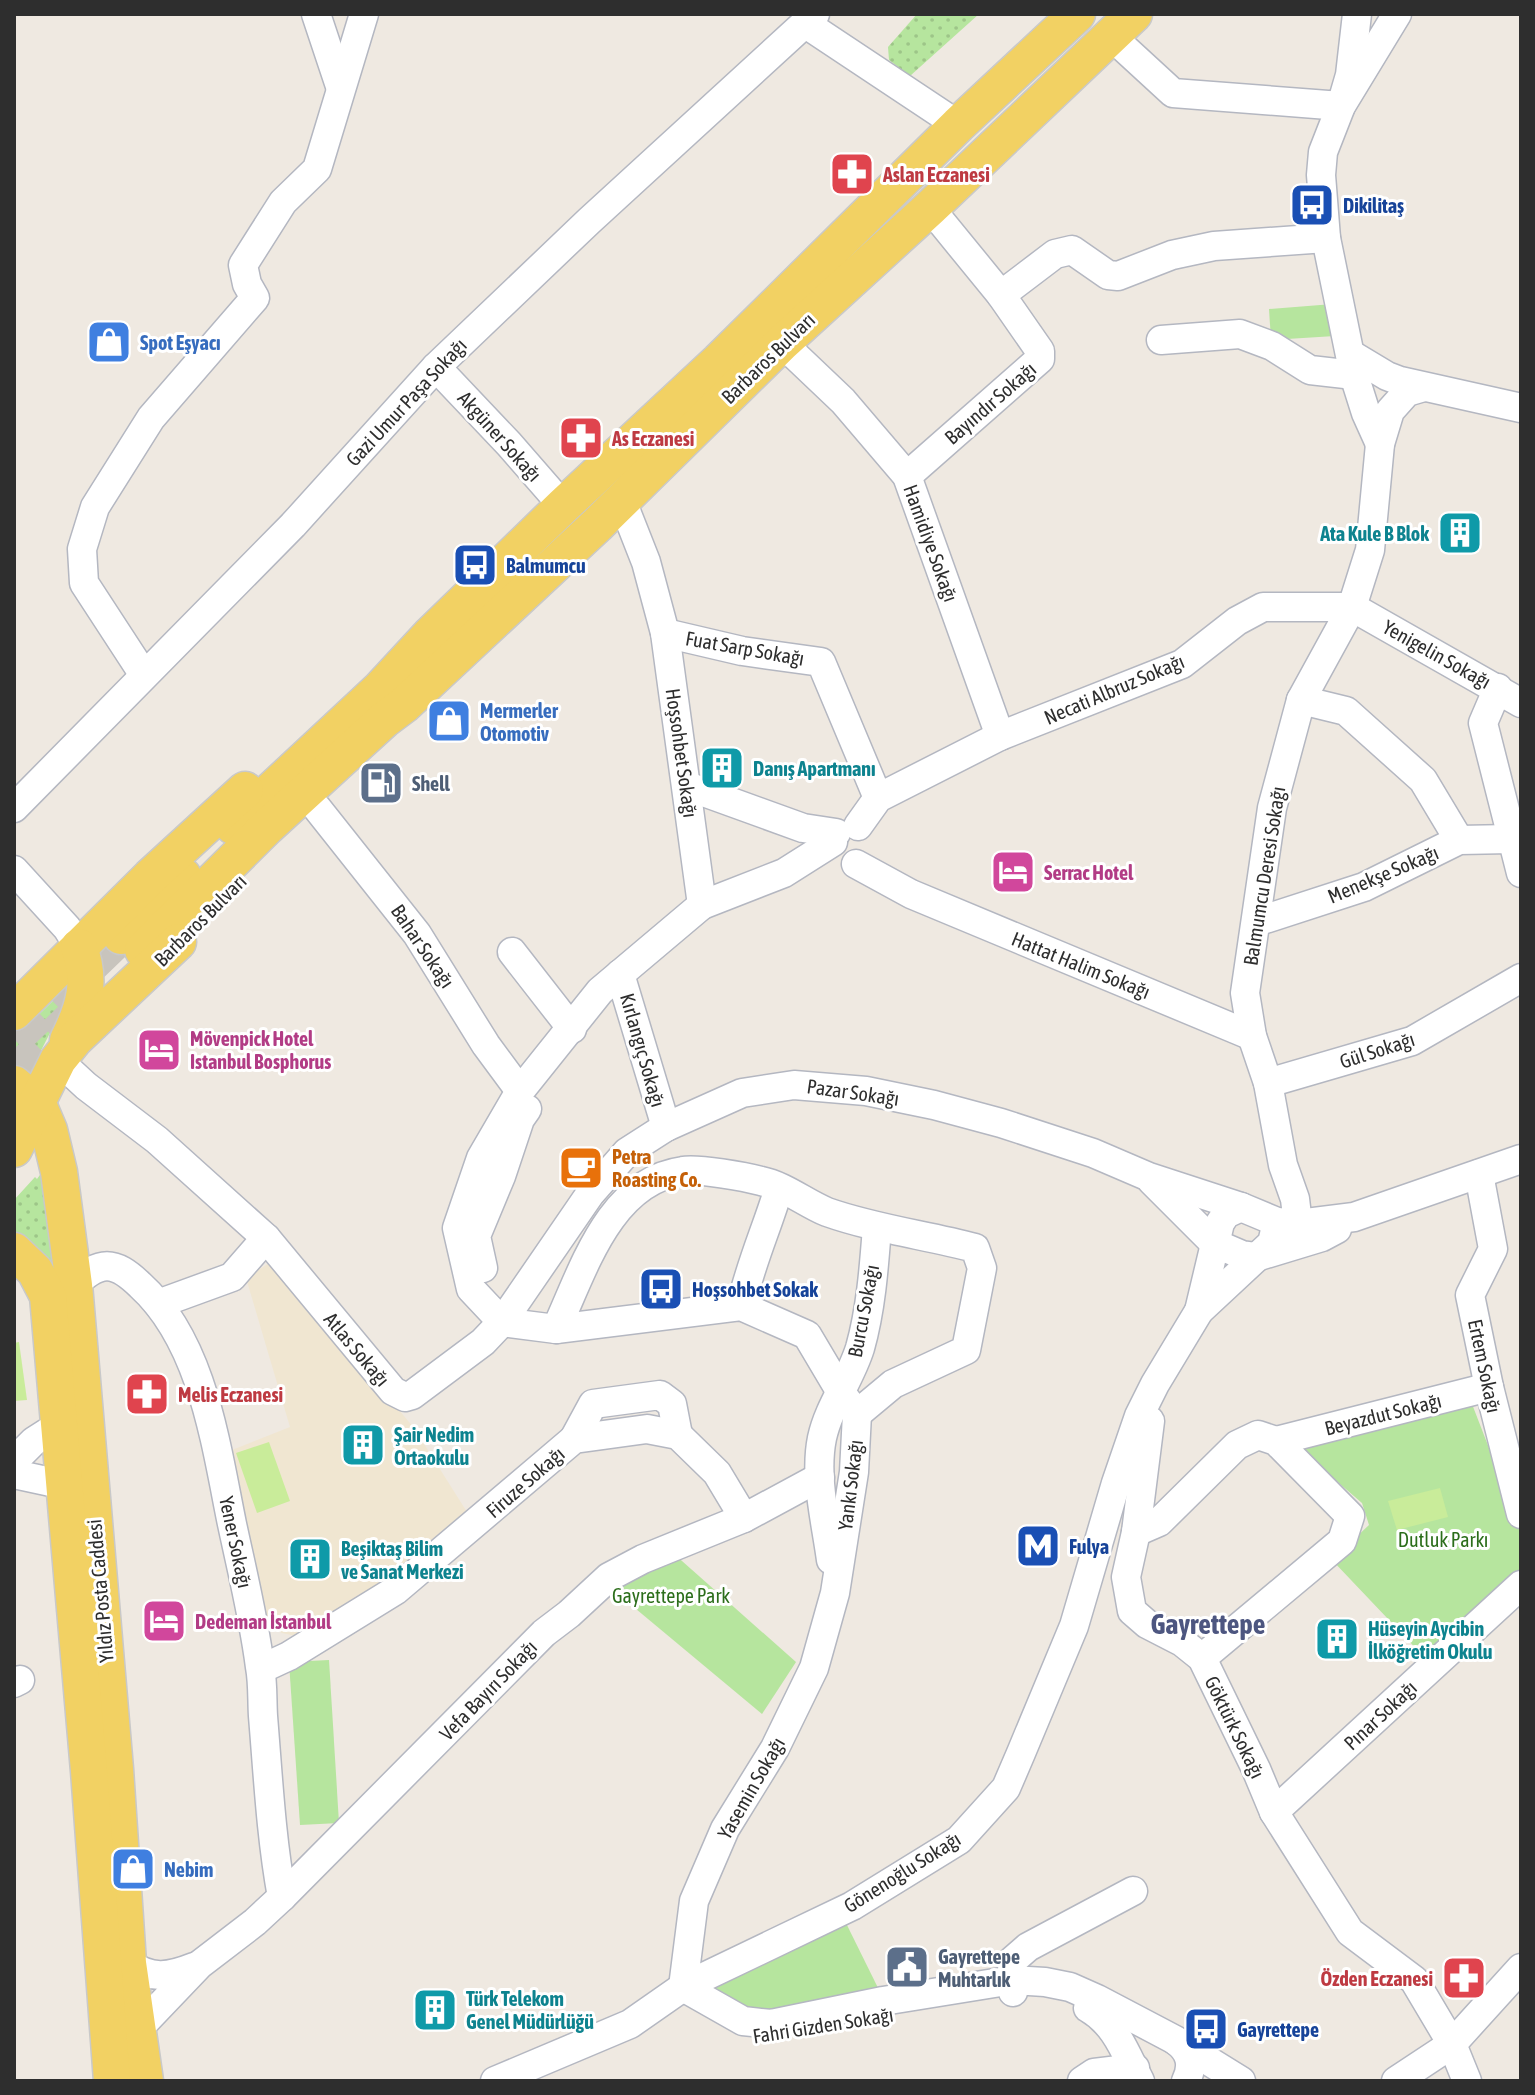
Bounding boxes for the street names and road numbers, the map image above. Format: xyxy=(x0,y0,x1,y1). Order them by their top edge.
street label: Barbaros Bulvarı xyxy=(717,308,819,408)
street label: Gazi Umur Paşa Sokağı xyxy=(341,334,471,470)
street label: Bayındır Sokağı xyxy=(940,357,1040,449)
street label: Akgüner Sokağı xyxy=(454,386,546,486)
street label: Hamidiye Sokağı xyxy=(899,481,963,605)
street label: Yenigelin Sokağı xyxy=(1379,615,1495,693)
street label: Fuat Sarp Sokağı xyxy=(684,626,806,670)
street label: Necati Albruz Sokağı xyxy=(1041,649,1187,729)
street label: Hoşsohbet Sokağı xyxy=(662,687,702,819)
street label: Balmumcu Deresi Sokağı xyxy=(1238,785,1290,967)
street label: Menekşe Sokağı xyxy=(1324,840,1442,908)
street label: Barbaros Bulvarı xyxy=(149,869,251,971)
street label: Bahar Sokağı xyxy=(387,900,459,992)
street label: Hattat Halim Sokağı xyxy=(1008,927,1154,1003)
street label: Kırlangıç Sokağı xyxy=(616,991,670,1109)
street label: Gül Sokağı xyxy=(1337,1027,1417,1073)
street label: Pazar Sokağı xyxy=(805,1074,901,1110)
street label: Burcu Sokağı xyxy=(843,1263,883,1359)
street label: Atlas Sokağı xyxy=(320,1307,394,1391)
street label: Ertem Sokağı xyxy=(1464,1317,1506,1415)
street label: Beyazdut Sokağı xyxy=(1322,1388,1444,1440)
street label: Yankı Sokağı xyxy=(833,1438,867,1532)
street label: Firuze Sokağı xyxy=(481,1442,569,1522)
street label: Yener Sokağı xyxy=(215,1494,257,1590)
street label: Yıldız Posta Caddesi xyxy=(82,1518,118,1664)
street label: Vefa Bayırı Sokağı xyxy=(435,1635,541,1745)
street label: Göktürk Sokağı xyxy=(1200,1672,1270,1782)
street label: Pınar Sokağı xyxy=(1339,1676,1421,1754)
street label: Yasemin Sokağı xyxy=(713,1733,789,1843)
street label: Gönenoğlu Sokağı xyxy=(839,1827,965,1917)
street label: Fahri Gizden Sokağı xyxy=(751,2003,895,2047)

